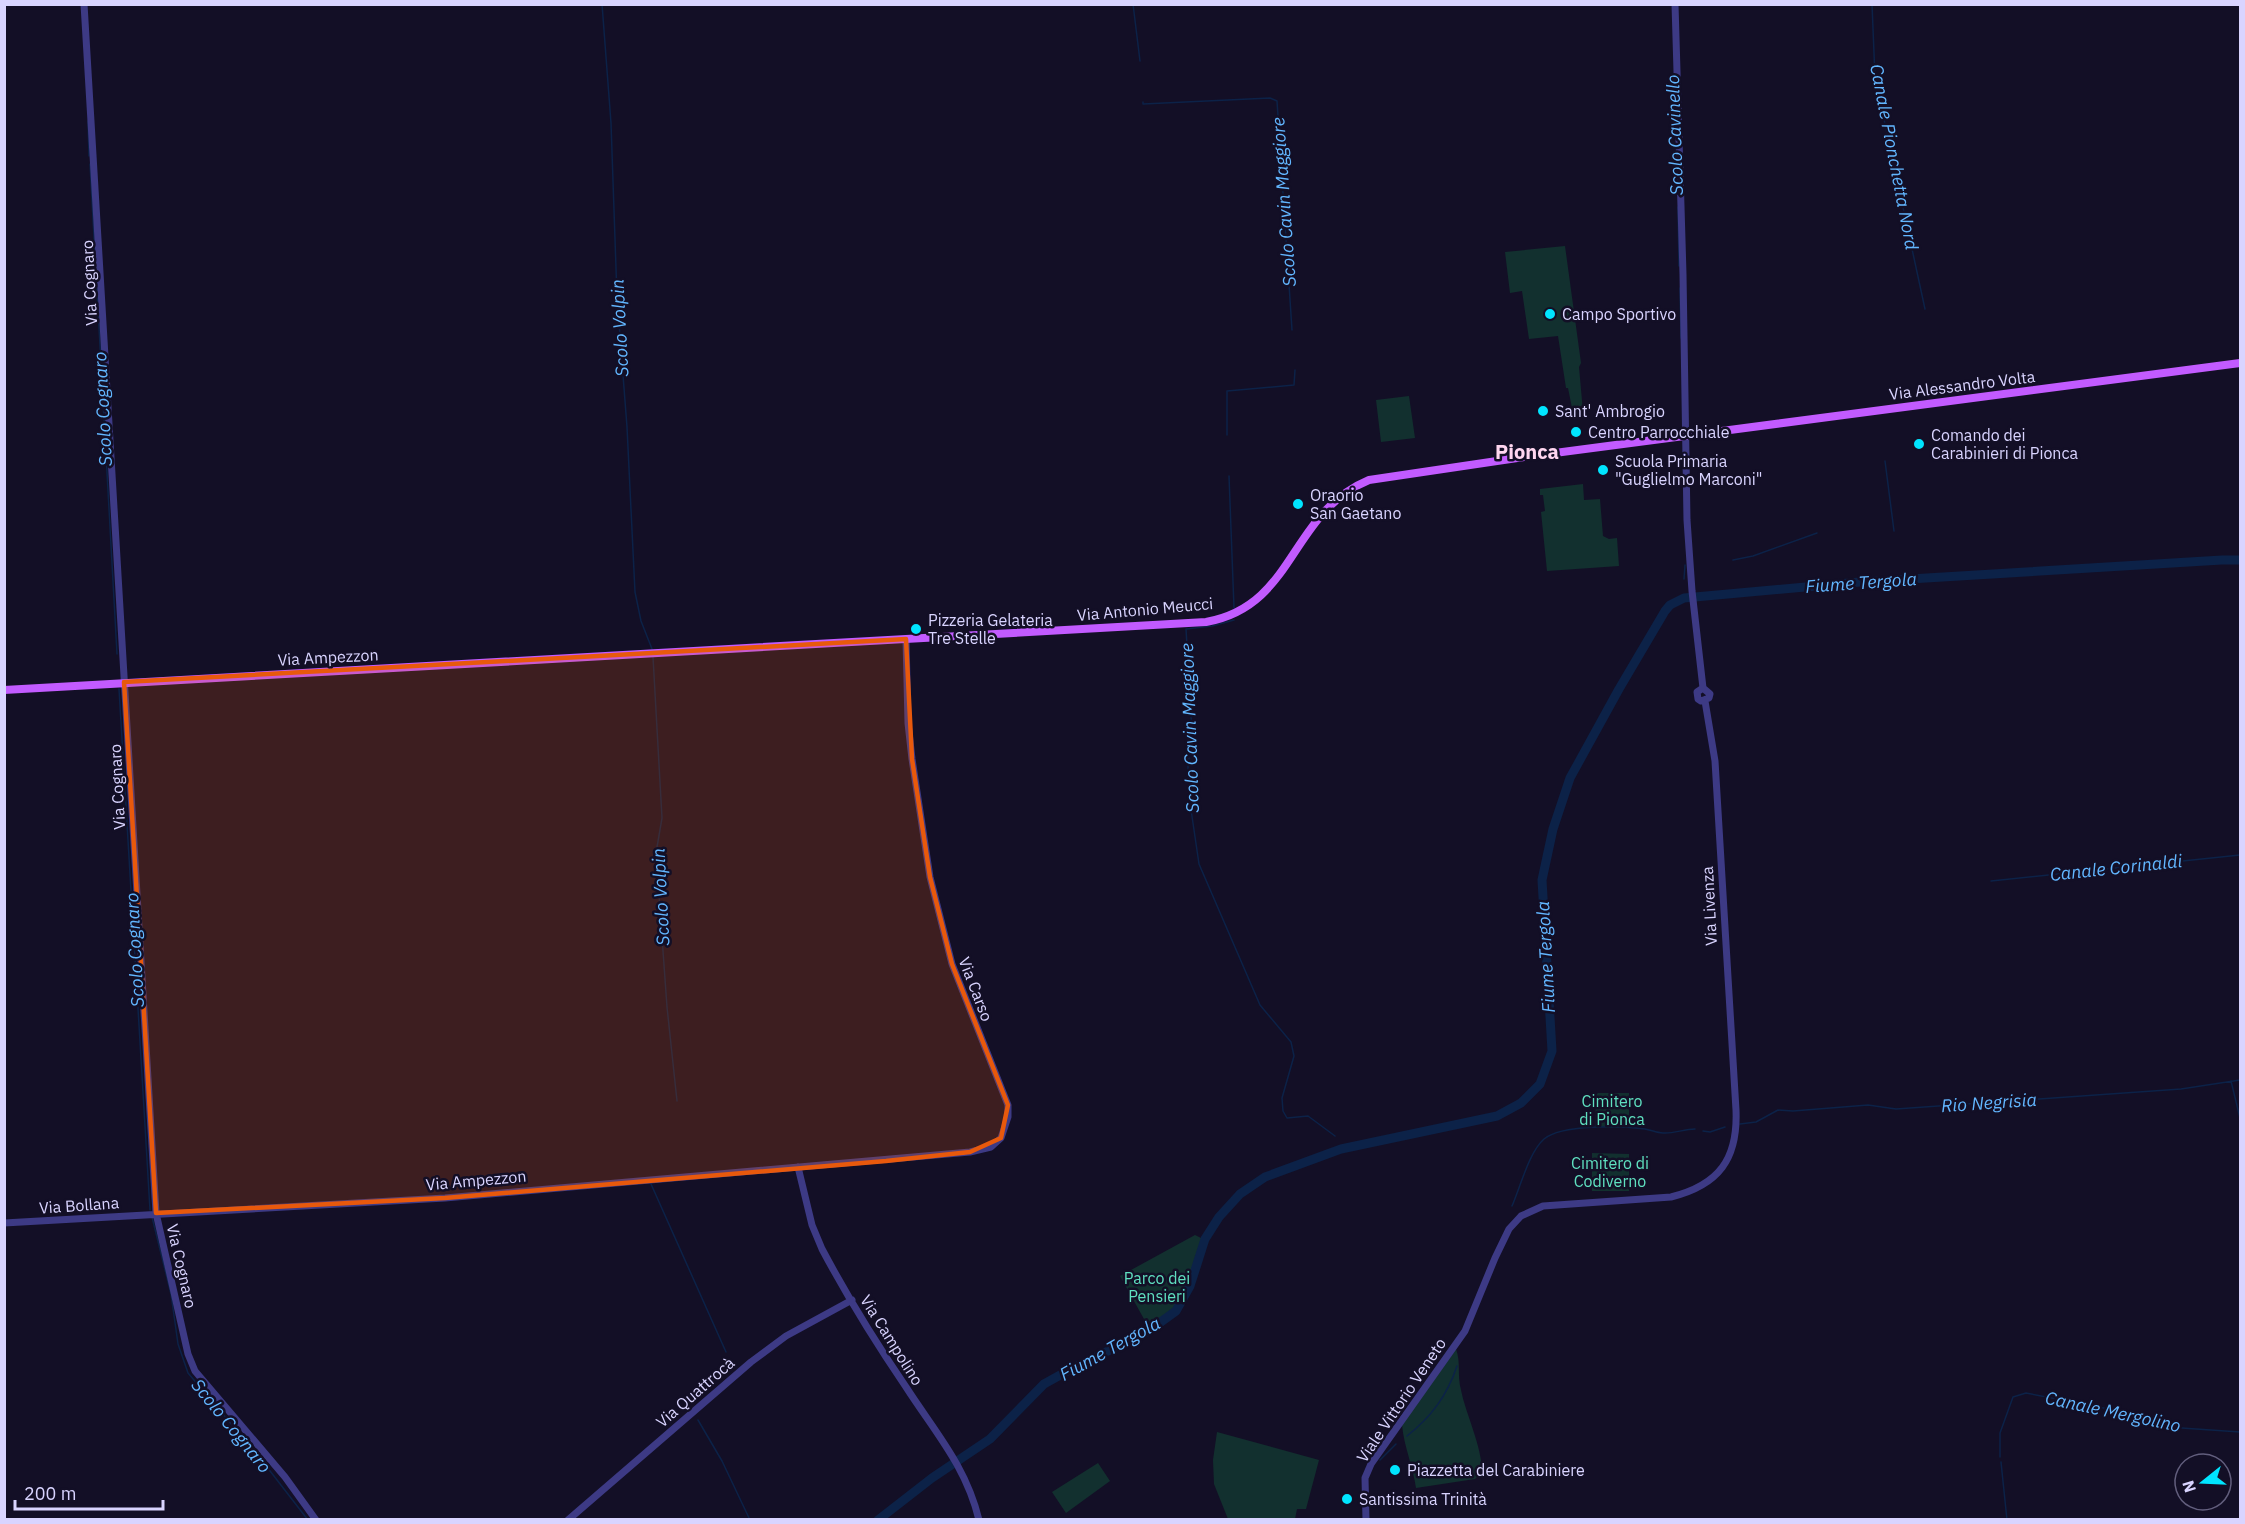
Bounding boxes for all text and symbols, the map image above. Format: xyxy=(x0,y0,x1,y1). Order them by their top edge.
water label: Canale Pionchetta Nord xyxy=(1865,62,1924,252)
water label: Scolo Cavinello xyxy=(1661,74,1688,196)
water label: Scolo Cavin Maggiore xyxy=(1266,116,1301,288)
street label: Via Cognaro xyxy=(77,240,101,326)
water label: Scolo Volpin xyxy=(605,279,634,377)
place label: Campo Sportivo xyxy=(1562,304,1676,324)
marker: Campo Sportivo xyxy=(1543,307,1557,321)
water label: Scolo Cognaro xyxy=(88,351,117,467)
street label: Via Alessandro Volta xyxy=(1888,366,2037,404)
place label: Sant' Ambrogio xyxy=(1555,401,1665,421)
marker: Sant' Ambrogio xyxy=(1536,404,1550,418)
place label: Centro Parrocchiale xyxy=(1588,422,1730,442)
marker: Centro Parrocchiale xyxy=(1569,425,1583,439)
place label: Comando dei Carabinieri di Pionca xyxy=(1931,425,2078,463)
marker: Comando dei Carabinieri di Pionca xyxy=(1912,437,1926,451)
district label: Pionca xyxy=(1495,438,1559,465)
place label: Scuola Primaria "Guglielmo Marconi" xyxy=(1615,451,1762,489)
marker: Scuola Primaria "Guglielmo Marconi" xyxy=(1596,463,1610,477)
place label: Oraorio San Gaetano xyxy=(1310,485,1401,523)
marker: Oraorio San Gaetano xyxy=(1291,497,1305,511)
water label: Fiume Tergola xyxy=(1804,567,1918,598)
street label: Via Antonio Meucci xyxy=(1076,593,1214,625)
place label: Pizzeria Gelateria Tre Stelle xyxy=(928,610,1053,648)
marker: Pizzeria Gelateria Tre Stelle xyxy=(909,622,923,636)
water label: Scolo Cavin Maggiore xyxy=(1175,643,1204,813)
street label: Via Ampezzon xyxy=(277,644,379,670)
street label: Via Cognaro xyxy=(105,744,129,830)
water label: Scolo Volpin xyxy=(646,848,675,946)
water label: Canale Corinaldi xyxy=(2049,849,2183,886)
street label: Via Livenza xyxy=(1697,865,1721,946)
water label: Scolo Cognaro xyxy=(120,892,149,1008)
water label: Fiume Tergola xyxy=(1531,901,1560,1013)
street label: Via Carso xyxy=(955,954,997,1024)
water label: Rio Negrisia xyxy=(1940,1088,2038,1117)
park label: Cimitero di Pionca xyxy=(1579,1091,1645,1129)
park label: Cimitero di Codiverno xyxy=(1571,1153,1649,1191)
street label: Via Ampezzon xyxy=(425,1166,527,1194)
street label: Via Bollana xyxy=(38,1192,120,1218)
street label: Via Cognaro xyxy=(163,1222,201,1310)
park label: Parco dei Pensieri xyxy=(1124,1268,1190,1306)
street label: Via Campolino xyxy=(856,1291,928,1389)
water label: Fiume Tergola xyxy=(1055,1311,1164,1386)
street label: Viale Vittorio Veneto xyxy=(1352,1334,1450,1466)
street label: Via Quattrocà xyxy=(652,1352,739,1432)
water label: Scolo Cognaro xyxy=(186,1374,276,1478)
water label: Canale Mergolino xyxy=(2043,1386,2183,1437)
north arrow xyxy=(2173,1452,2233,1512)
place label: Piazzetta del Carabiniere xyxy=(1407,1460,1585,1480)
marker: Piazzetta del Carabiniere xyxy=(1388,1463,1402,1477)
scale bar xyxy=(15,1473,164,1511)
text: N xyxy=(2177,1478,2200,1495)
text: 200 m xyxy=(24,1482,76,1505)
place label: Santissima Trinità xyxy=(1359,1489,1487,1509)
marker: Santissima Trinità xyxy=(1340,1492,1354,1506)

